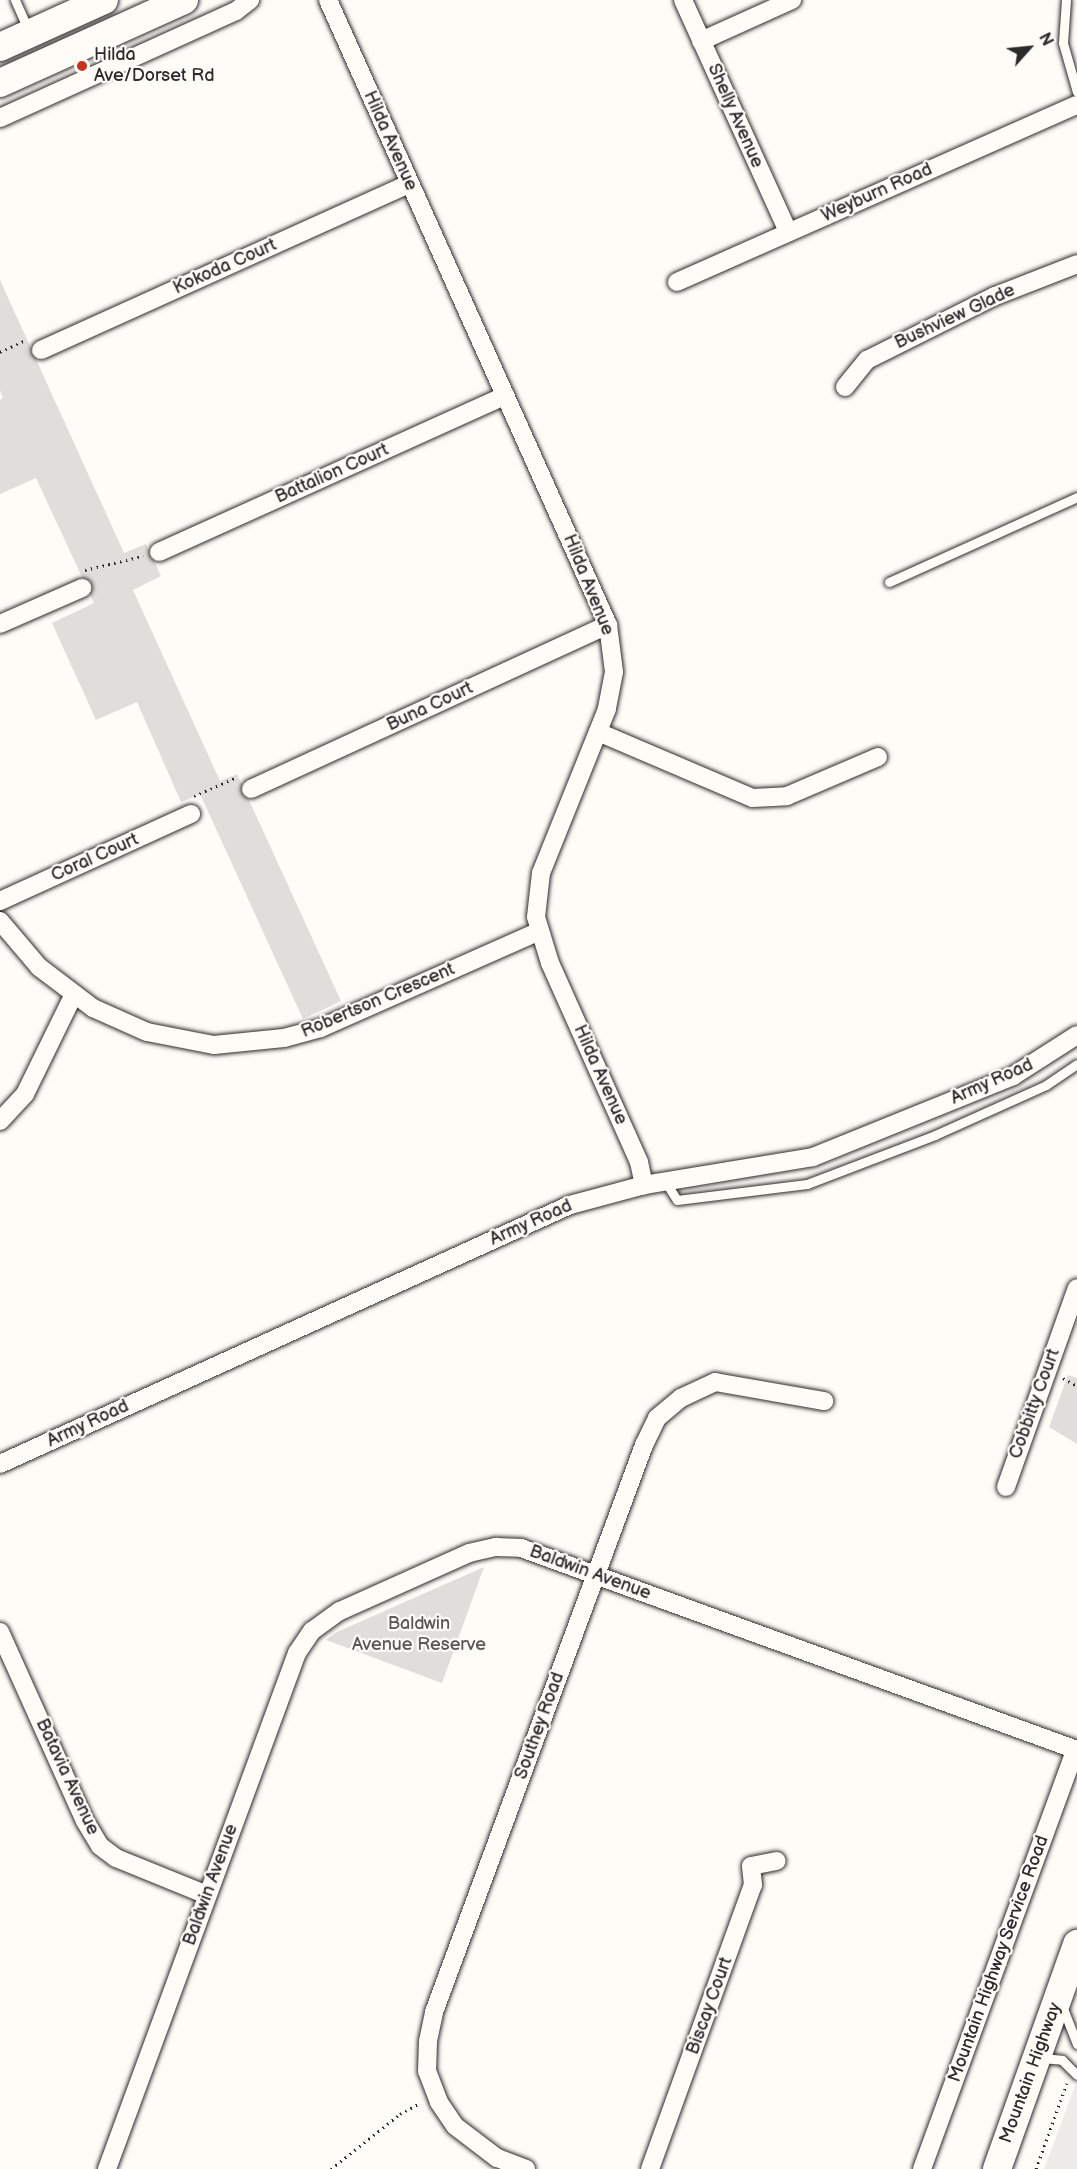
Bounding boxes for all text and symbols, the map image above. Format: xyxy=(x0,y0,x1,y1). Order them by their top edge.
north arrow xyxy=(999,18,1059,78)
text: N xyxy=(1034,30,1057,49)
place label: Hilda Ave/Dorset Rd xyxy=(94,45,214,88)
marker: Hilda Ave/Dorset Rd xyxy=(75,59,89,73)
street label: Shelly Avenue xyxy=(702,60,768,172)
street label: Hilda Avenue xyxy=(358,88,422,194)
street label: Weyburn Road xyxy=(818,159,936,227)
street label: Kokoda Court xyxy=(170,235,280,299)
street label: Bushview Glade xyxy=(891,280,1019,354)
street label: Battalion Court xyxy=(272,439,392,509)
street label: Hilda Avenue xyxy=(558,531,618,639)
street label: Buna Court xyxy=(383,678,477,736)
street label: Coral Court xyxy=(48,829,142,887)
street label: Robertson Crescent xyxy=(298,959,458,1043)
street label: Hilda Avenue xyxy=(568,1022,632,1128)
street label: Army Road xyxy=(947,1054,1037,1110)
street label: Army Road xyxy=(486,1195,576,1251)
street label: Cobbitty Court xyxy=(1005,1346,1065,1462)
street label: Army Road xyxy=(43,1395,133,1453)
street label: Baldwin Avenue xyxy=(526,1541,654,1605)
park label: Baldwin Avenue Reserve xyxy=(352,1614,486,1656)
street label: Southey Road xyxy=(510,1669,570,1783)
street label: Batavia Avenue xyxy=(31,1715,103,1839)
street label: Baldwin Avenue xyxy=(179,1821,243,1949)
street label: Mountain Highway Service Road xyxy=(944,1832,1054,2086)
street label: Biscay Court xyxy=(682,1954,738,2058)
street label: Mountain Highway xyxy=(996,2000,1066,2146)

